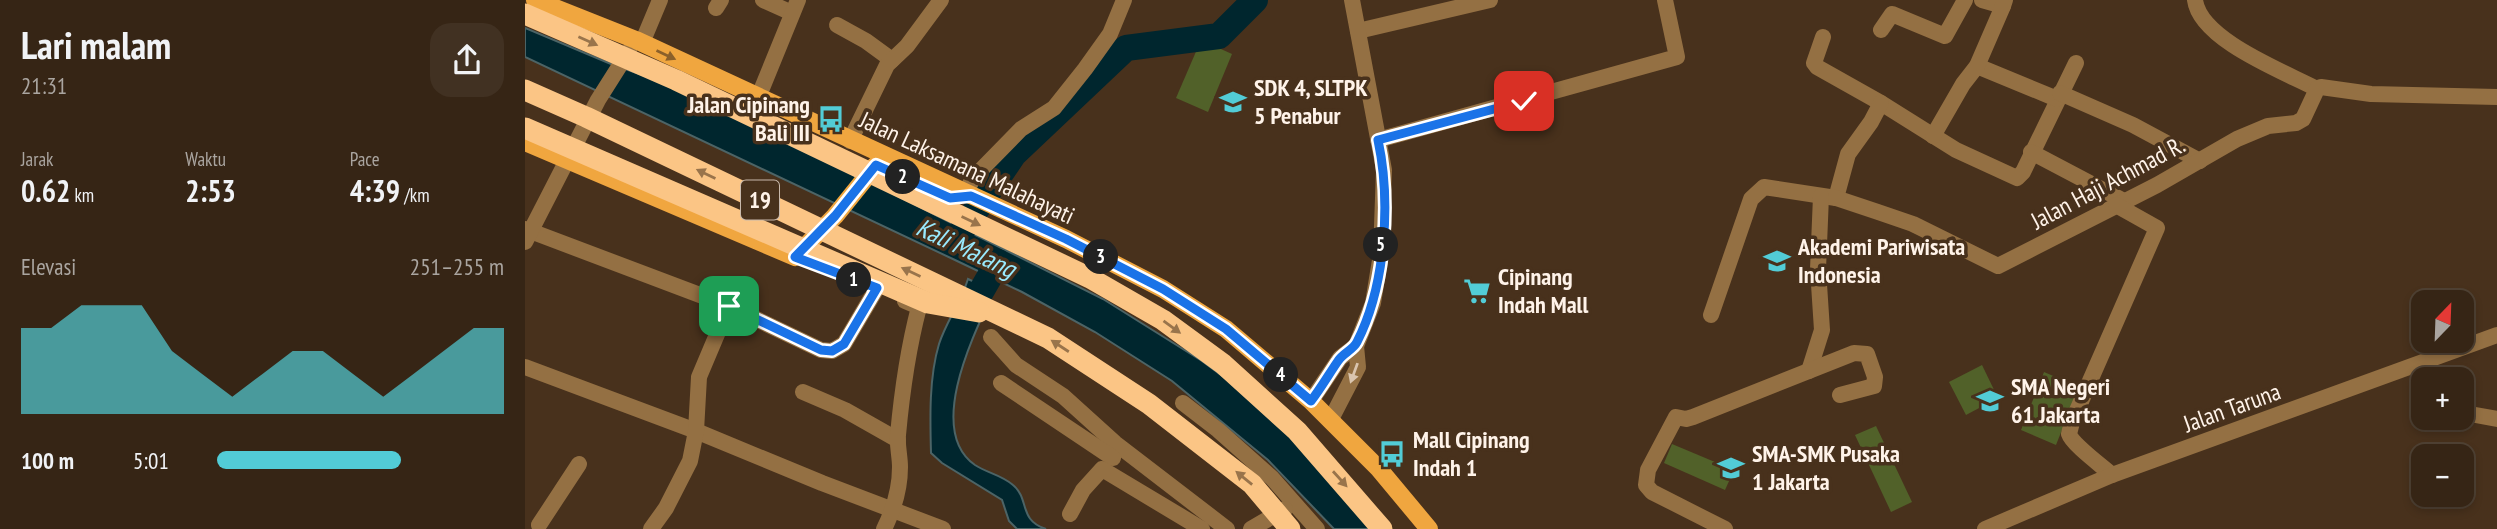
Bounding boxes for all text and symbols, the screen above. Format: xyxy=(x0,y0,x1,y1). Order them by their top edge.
text: Lari malam xyxy=(21,20,171,69)
button: share xyxy=(430,23,504,97)
one-way arrow xyxy=(577,36,598,47)
one-way arrow xyxy=(656,49,676,60)
text: 21:31 xyxy=(21,71,67,100)
pin xyxy=(1494,71,1554,131)
place label: SDK 4, SLTPK 5 Penabur xyxy=(1254,72,1368,131)
icon: check xyxy=(1505,82,1543,120)
school or university icon: SDK 4, SLTPK 5 Penabur xyxy=(1218,87,1248,117)
place label: Jalan Cipinang Bali III xyxy=(686,89,810,148)
bus stop icon: Jalan Cipinang Bali III xyxy=(816,104,846,134)
street label: Jalan Laksamana Malahayati xyxy=(854,104,1080,231)
street label: Jalan Haji Achmad R. xyxy=(2024,129,2190,237)
text: Jarak xyxy=(21,147,53,171)
text: Waktu xyxy=(185,147,226,171)
text: Pace xyxy=(350,147,380,171)
pin: 2 xyxy=(885,160,921,194)
text: 2 xyxy=(898,164,907,188)
one-way arrow xyxy=(696,169,716,180)
text: 0.62 xyxy=(21,171,70,210)
text: 2:53 xyxy=(185,171,236,210)
text: 4:39 xyxy=(350,171,400,210)
road number: 19 xyxy=(741,181,779,220)
text: km xyxy=(70,183,94,207)
text: /km xyxy=(400,183,430,207)
water label: Kali Malang xyxy=(911,210,1023,286)
one-way arrow xyxy=(961,215,981,227)
pin: 5 xyxy=(1363,228,1399,262)
place label: Akademi Pariwisata Indonesia xyxy=(1797,231,1965,290)
text: 5 xyxy=(1376,232,1385,256)
pin: 3 xyxy=(1083,240,1119,274)
text: 3 xyxy=(1096,244,1105,268)
school or university icon: Akademi Pariwisata Indonesia xyxy=(1762,246,1792,276)
text: Elevasi xyxy=(21,252,76,281)
text: 251–255 m xyxy=(410,252,504,281)
place label: Cipinang Indah Mall xyxy=(1498,261,1588,320)
pin: 1 xyxy=(837,262,871,298)
text: 1 xyxy=(849,267,858,291)
one-way arrow xyxy=(901,267,921,278)
pin xyxy=(699,276,759,336)
supermarket icon: Cipinang Indah Mall xyxy=(1462,276,1492,306)
icon: arrive xyxy=(710,287,748,325)
north arrow xyxy=(2411,290,2475,354)
map controls xyxy=(2411,290,2474,507)
one-way arrow xyxy=(1163,320,1181,334)
one-way arrow xyxy=(1050,340,1069,353)
pin: 4 xyxy=(1263,358,1299,392)
text: 4 xyxy=(1276,362,1285,386)
one-way arrow xyxy=(1348,363,1359,384)
button: + xyxy=(2411,367,2474,430)
place label: SMA Negeri 61 Jakarta xyxy=(2011,371,2110,430)
street label: Jalan Taruna xyxy=(2178,376,2285,440)
school or university icon: SMA Negeri 61 Jakarta xyxy=(1975,386,2005,416)
place label: Mall Cipinang Indah 1 xyxy=(1413,424,1530,483)
place label: SMA-SMK Pusaka 1 Jakarta xyxy=(1752,438,1900,497)
bus stop icon: Mall Cipinang Indah 1 xyxy=(1377,439,1407,469)
button: − xyxy=(2411,444,2474,507)
text: 100 m xyxy=(21,446,74,475)
text: 5:01 xyxy=(133,446,169,475)
school or university icon: SMA-SMK Pusaka 1 Jakarta xyxy=(1716,453,1746,483)
one-way arrow xyxy=(1236,471,1254,486)
one-way arrow xyxy=(1332,471,1347,488)

